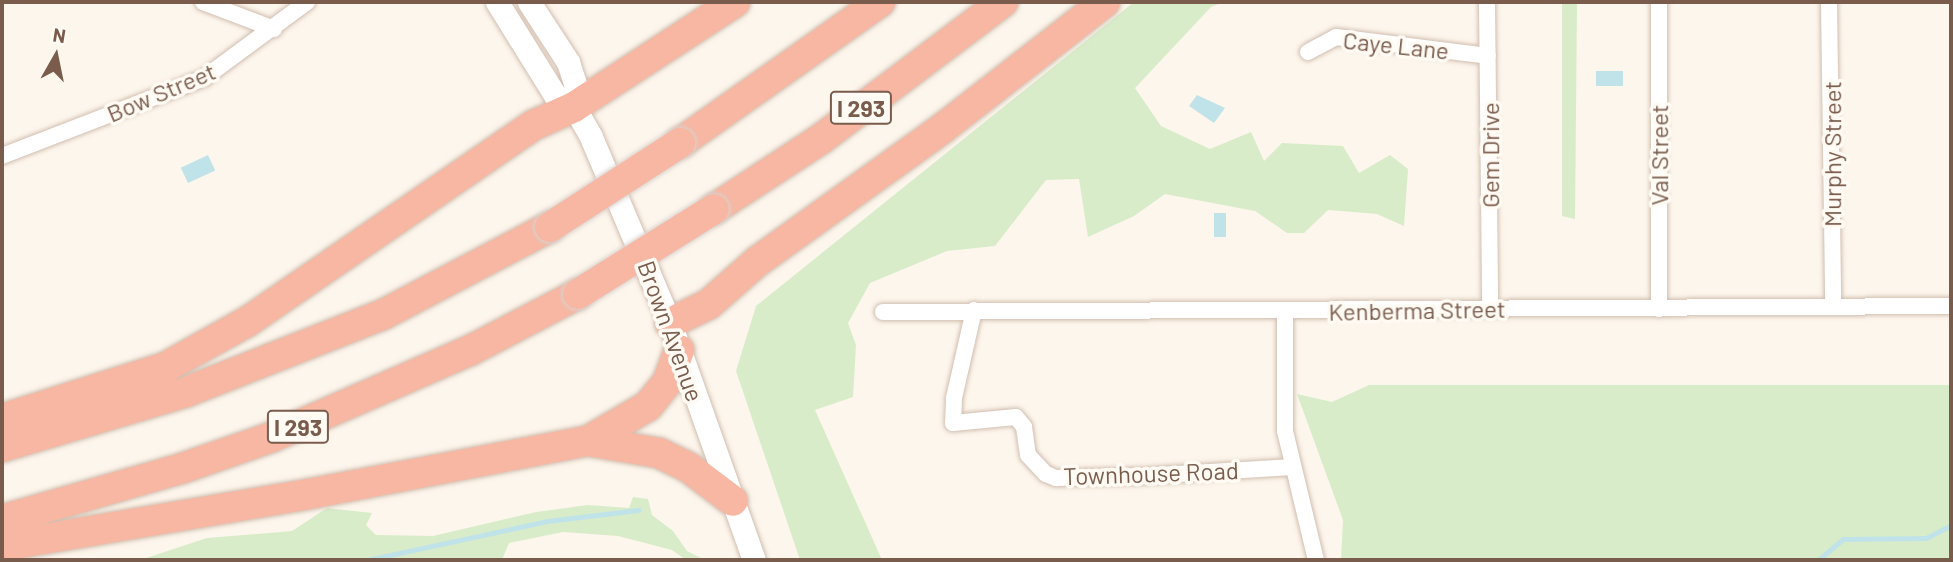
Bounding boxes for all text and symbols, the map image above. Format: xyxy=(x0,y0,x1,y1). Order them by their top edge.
north arrow xyxy=(21,21,91,91)
text: N xyxy=(51,22,67,47)
street label: Caye Lane xyxy=(1342,25,1450,65)
street label: Bow Street xyxy=(102,56,220,128)
street label: Murphy Street xyxy=(1818,81,1846,227)
road number: I 293 xyxy=(830,88,892,128)
street label: Gem Drive xyxy=(1476,102,1504,208)
street label: Val Street xyxy=(1645,104,1673,206)
street label: Brown Avenue xyxy=(632,257,710,405)
street label: Kenberma Street xyxy=(1328,294,1506,326)
road number: I 293 xyxy=(266,408,330,446)
street label: Townhouse Road xyxy=(1063,456,1239,490)

